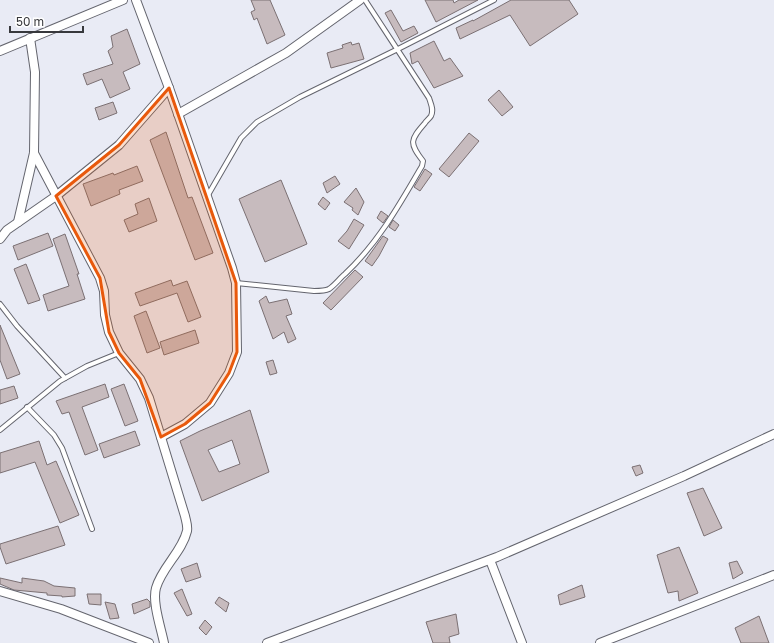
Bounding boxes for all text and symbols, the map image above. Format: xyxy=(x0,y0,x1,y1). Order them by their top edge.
scale bar xyxy=(10,8,83,34)
text: 50 m xyxy=(16,14,44,29)

